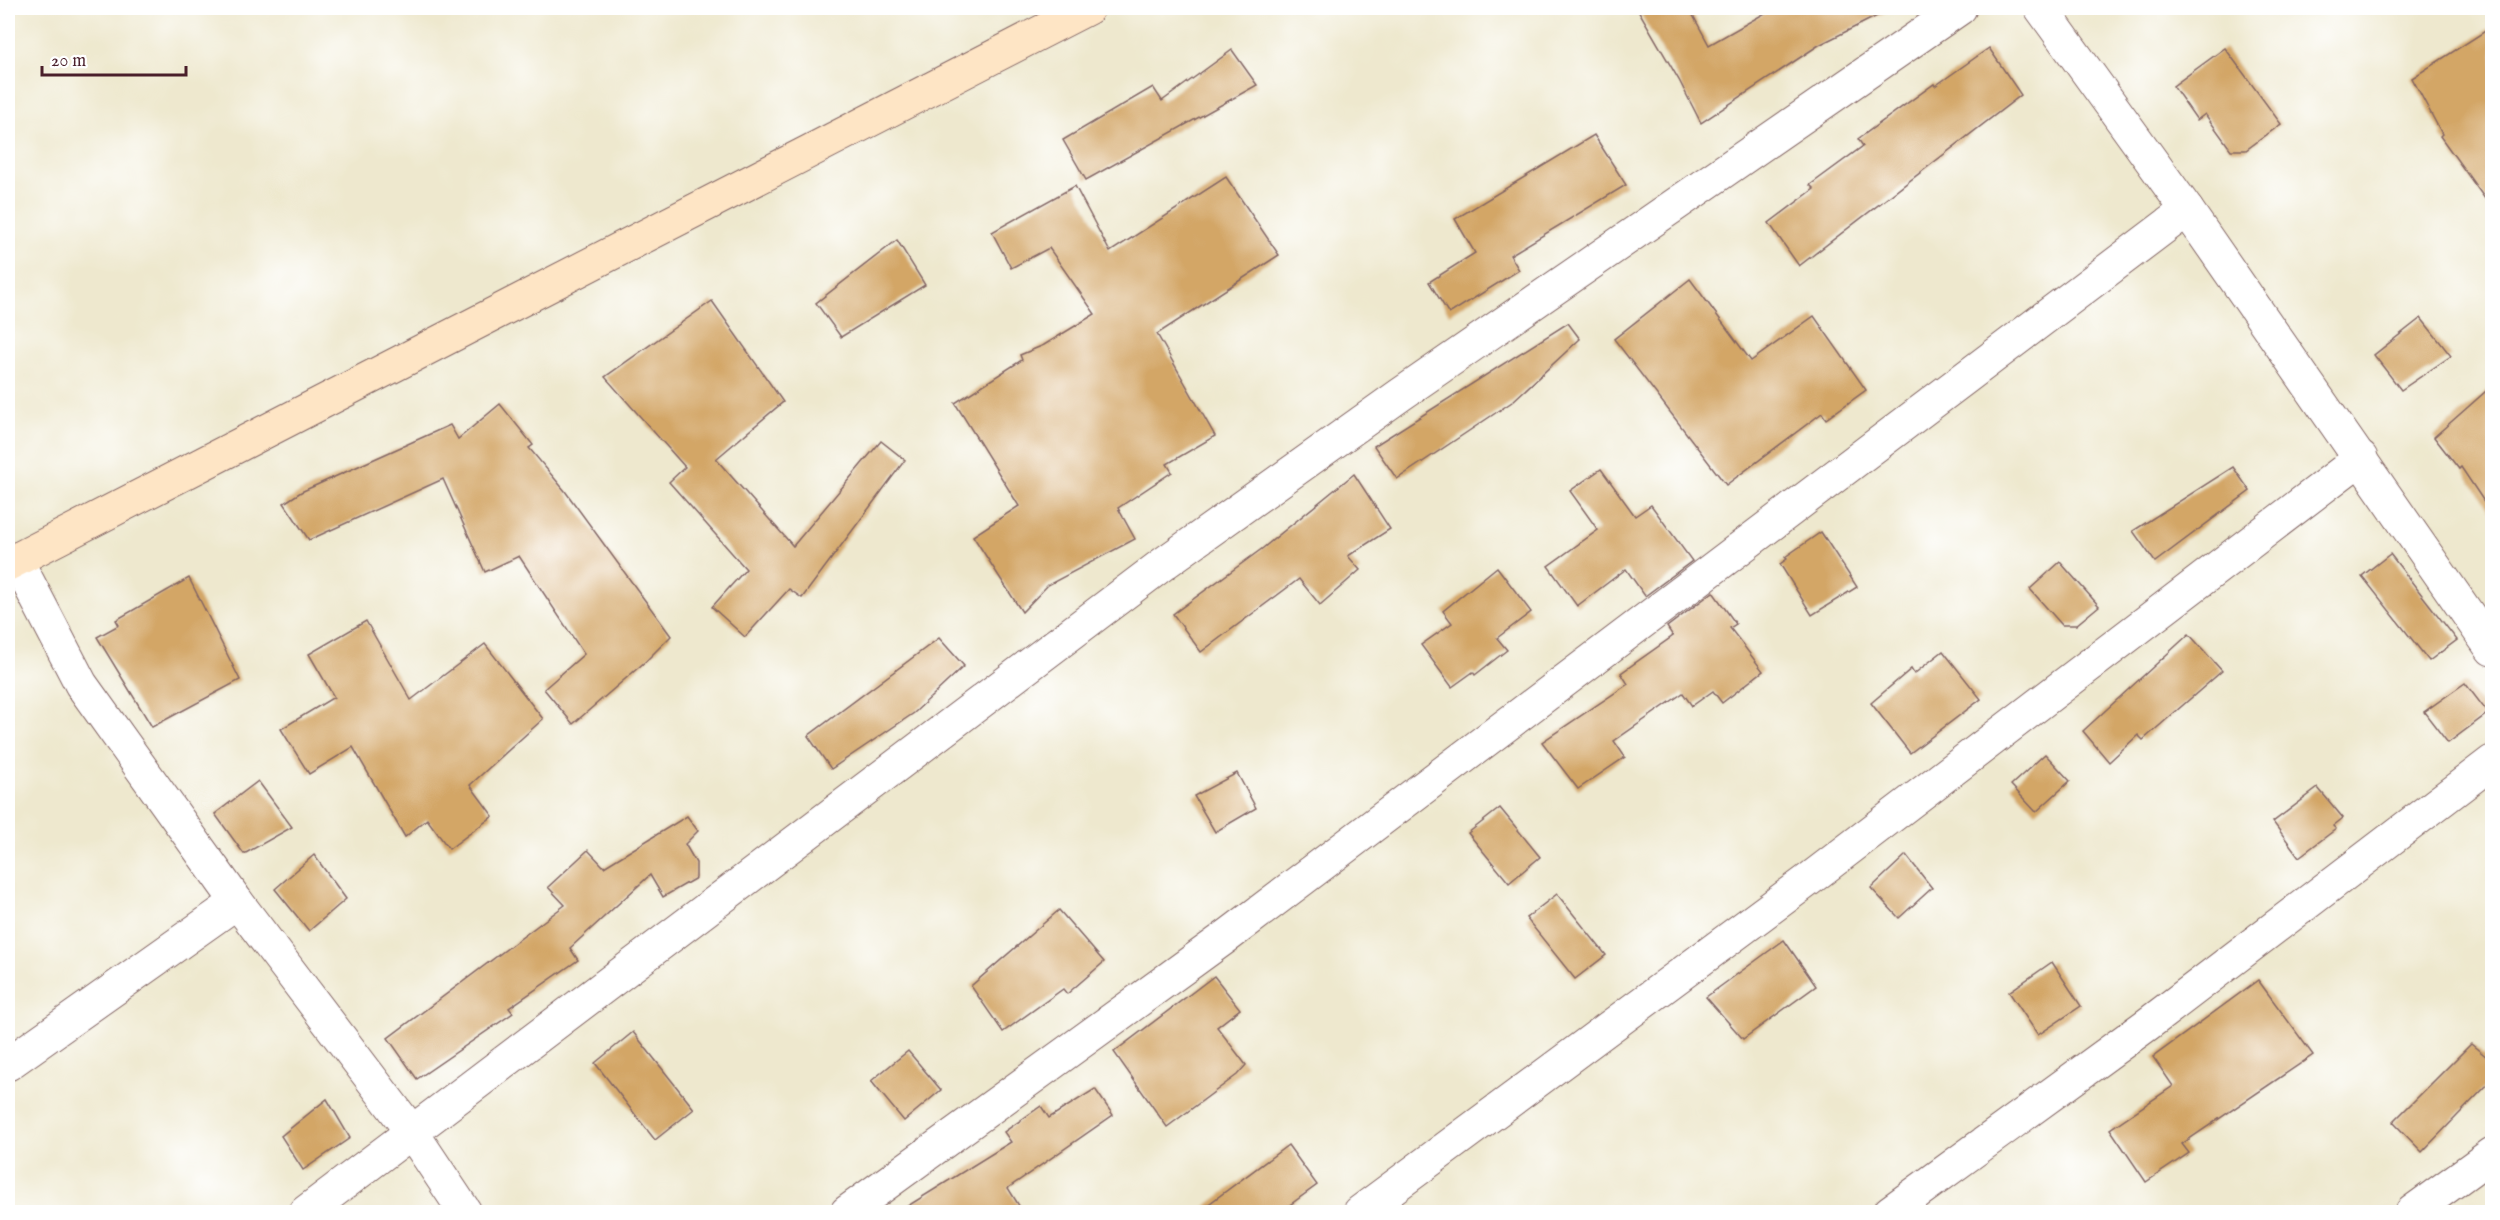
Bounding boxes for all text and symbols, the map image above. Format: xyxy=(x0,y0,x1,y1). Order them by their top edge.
scale bar xyxy=(42,39,186,77)
text: 20 m xyxy=(51,50,86,73)

